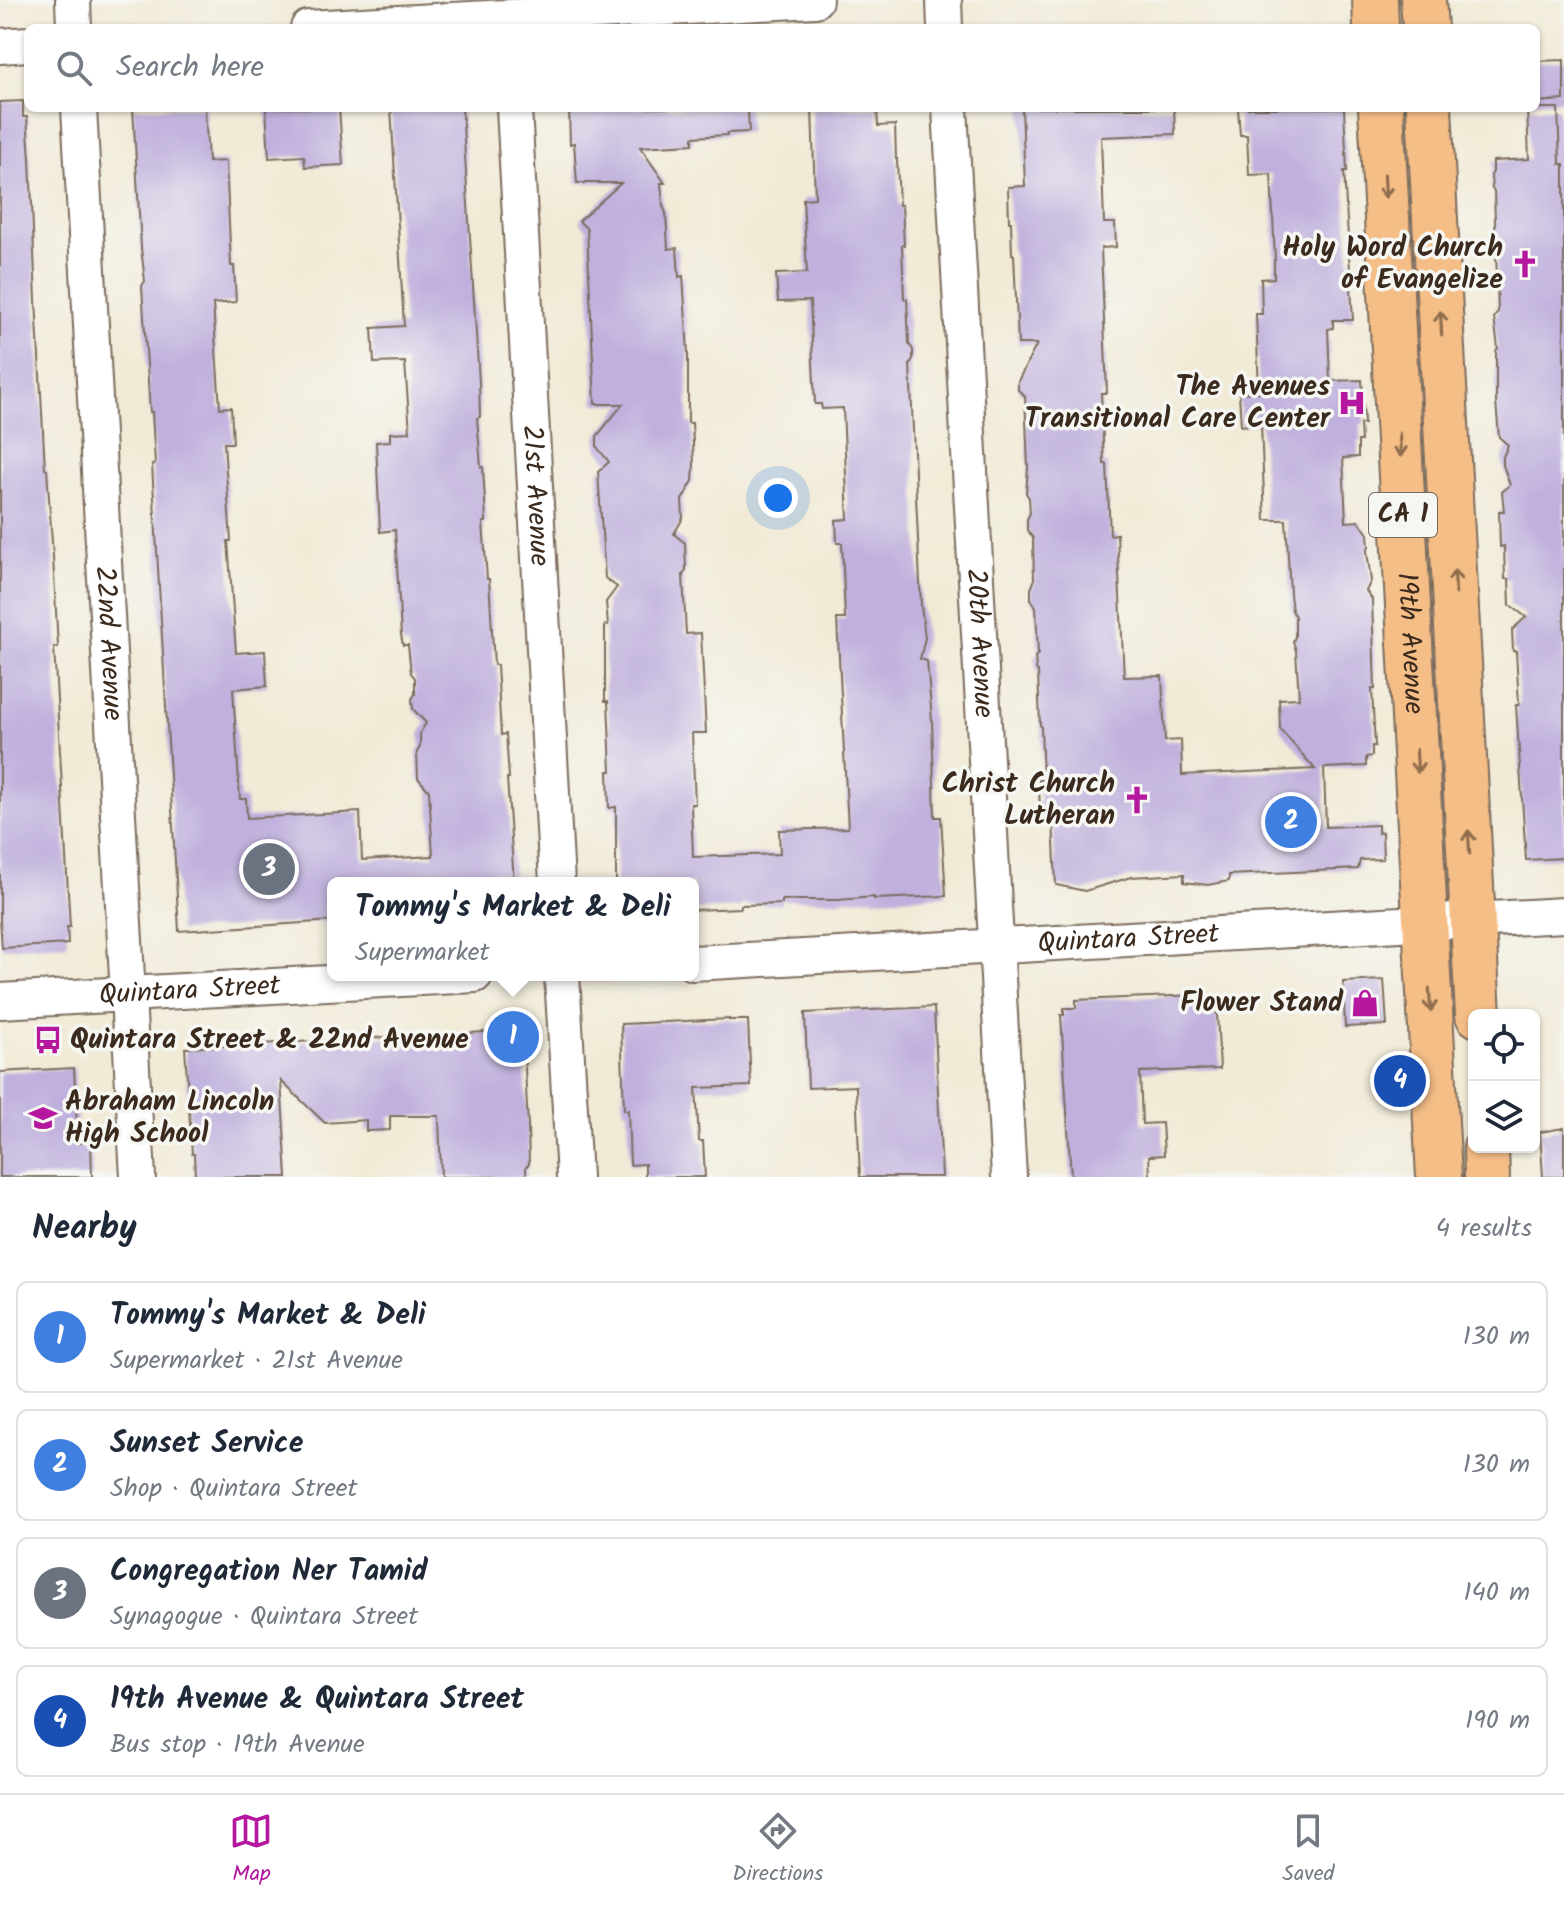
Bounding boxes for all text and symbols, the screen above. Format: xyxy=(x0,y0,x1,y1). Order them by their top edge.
search box xyxy=(24,24,1540,112)
text: Search here xyxy=(116,44,264,92)
icon: search xyxy=(52,46,96,90)
one-way arrow xyxy=(1378,172,1393,199)
place label: Holy Word Church of Evangelize xyxy=(1282,226,1503,303)
church icon: Holy Word Church of Evangelize xyxy=(1510,249,1540,279)
one-way arrow xyxy=(1433,310,1448,337)
place label: The Avenues Transitional Care Center xyxy=(1025,365,1332,442)
hospital icon: The Avenues Transitional Care Center xyxy=(1337,388,1367,418)
street label: 21st Avenue xyxy=(509,423,562,568)
one-way arrow xyxy=(1392,431,1407,458)
your location xyxy=(758,478,798,518)
road number: CA 1 xyxy=(1369,493,1437,537)
street label: 22nd Avenue xyxy=(82,564,135,722)
street label: 20th Avenue xyxy=(953,567,1006,720)
one-way arrow xyxy=(1447,569,1462,596)
street label: 19th Avenue xyxy=(1384,571,1436,716)
one-way arrow xyxy=(1410,747,1425,774)
place label: Christ Church Lutheran xyxy=(942,762,1115,839)
church icon: Christ Church Lutheran xyxy=(1122,785,1152,815)
pin: 2 xyxy=(1265,792,1317,852)
one-way arrow xyxy=(1461,829,1476,856)
pin: 3 xyxy=(243,839,295,899)
popup xyxy=(327,877,699,981)
text: Tommy's Market & Deli xyxy=(355,884,671,932)
street label: Quintara Street xyxy=(1036,911,1221,966)
text: Supermarket xyxy=(355,932,490,974)
street label: Quintara Street xyxy=(98,963,283,1018)
place label: Flower Stand xyxy=(1180,981,1344,1026)
one-way arrow xyxy=(1422,986,1437,1013)
shop icon: Flower Stand xyxy=(1350,988,1380,1018)
pin: 1 xyxy=(487,1007,539,1067)
map controls xyxy=(1468,1009,1540,1153)
button: locate xyxy=(1468,1009,1540,1081)
place label: Quintara Street & 22nd Avenue xyxy=(70,1018,469,1063)
bus stop icon: Quintara Street & 22nd Avenue xyxy=(33,1025,63,1055)
pin: 4 xyxy=(1374,1051,1426,1111)
place label: Abraham Lincoln High School xyxy=(65,1080,274,1157)
button: layers xyxy=(1468,1081,1540,1153)
school or university icon: Abraham Lincoln High School xyxy=(28,1103,58,1133)
text: Nearby xyxy=(32,1202,137,1256)
text: 4 results xyxy=(1436,1208,1532,1250)
text: Tommy's Market & Deli xyxy=(110,1292,426,1340)
text: 1 xyxy=(56,1316,64,1358)
text: 130 m xyxy=(1463,1316,1530,1358)
text: Supermarket · 21st Avenue xyxy=(110,1340,403,1382)
text: Sunset Service xyxy=(110,1420,303,1468)
text: 2 xyxy=(52,1444,68,1486)
text: 130 m xyxy=(1463,1444,1530,1486)
text: Shop · Quintara Street xyxy=(110,1468,358,1510)
text: Congregation Ner Tamid xyxy=(110,1548,428,1596)
text: 3 xyxy=(53,1572,67,1614)
text: 140 m xyxy=(1463,1572,1530,1614)
text: Synagogue · Quintara Street xyxy=(110,1596,418,1638)
text: 19th Avenue & Quintara Street xyxy=(110,1676,524,1724)
text: 4 xyxy=(53,1700,67,1742)
text: 190 m xyxy=(1465,1700,1530,1742)
text: Bus stop · 19th Avenue xyxy=(110,1724,365,1766)
tab: Map xyxy=(229,1809,273,1892)
tab: Directions xyxy=(732,1809,824,1892)
tab: Saved xyxy=(1282,1809,1335,1892)

